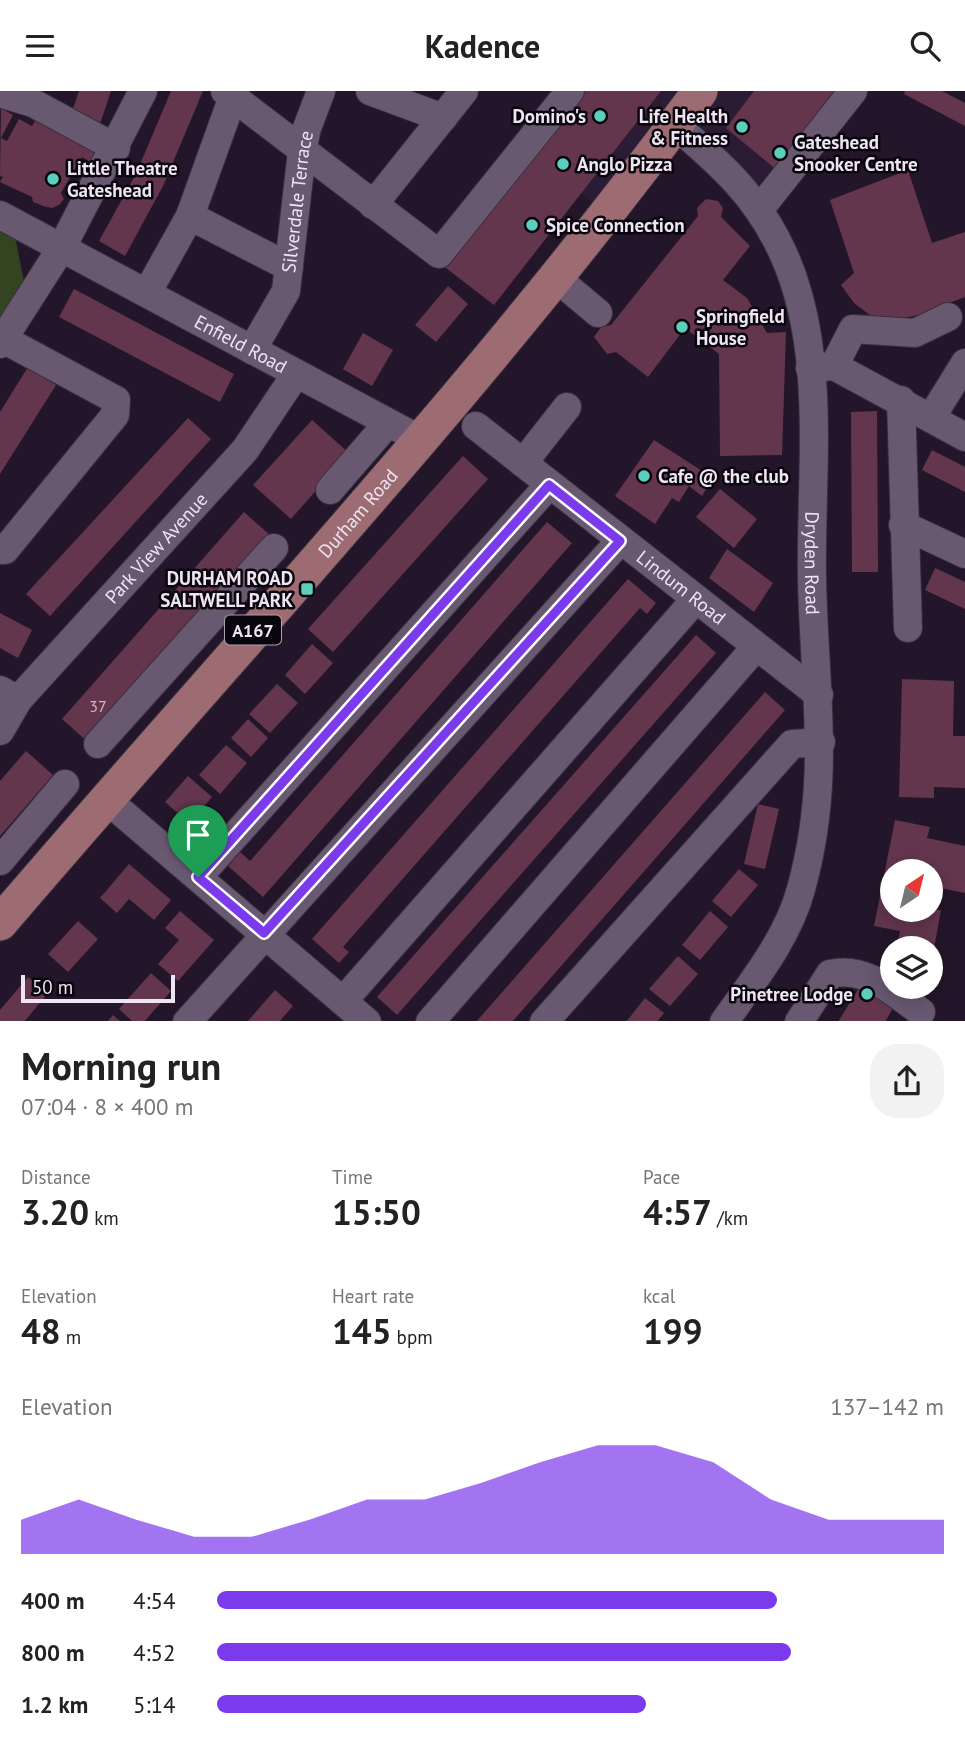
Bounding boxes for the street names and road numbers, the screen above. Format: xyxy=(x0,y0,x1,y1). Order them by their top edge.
street label: Silverdale Terrace xyxy=(276,128,318,274)
street label: Enfield Road xyxy=(190,309,291,378)
street label: Durham Road xyxy=(313,464,403,562)
street label: Park View Avenue xyxy=(100,487,213,608)
street label: Dryden Road xyxy=(800,511,825,615)
street label: Lindum Road xyxy=(632,545,731,629)
road number: A167 xyxy=(225,615,281,645)

